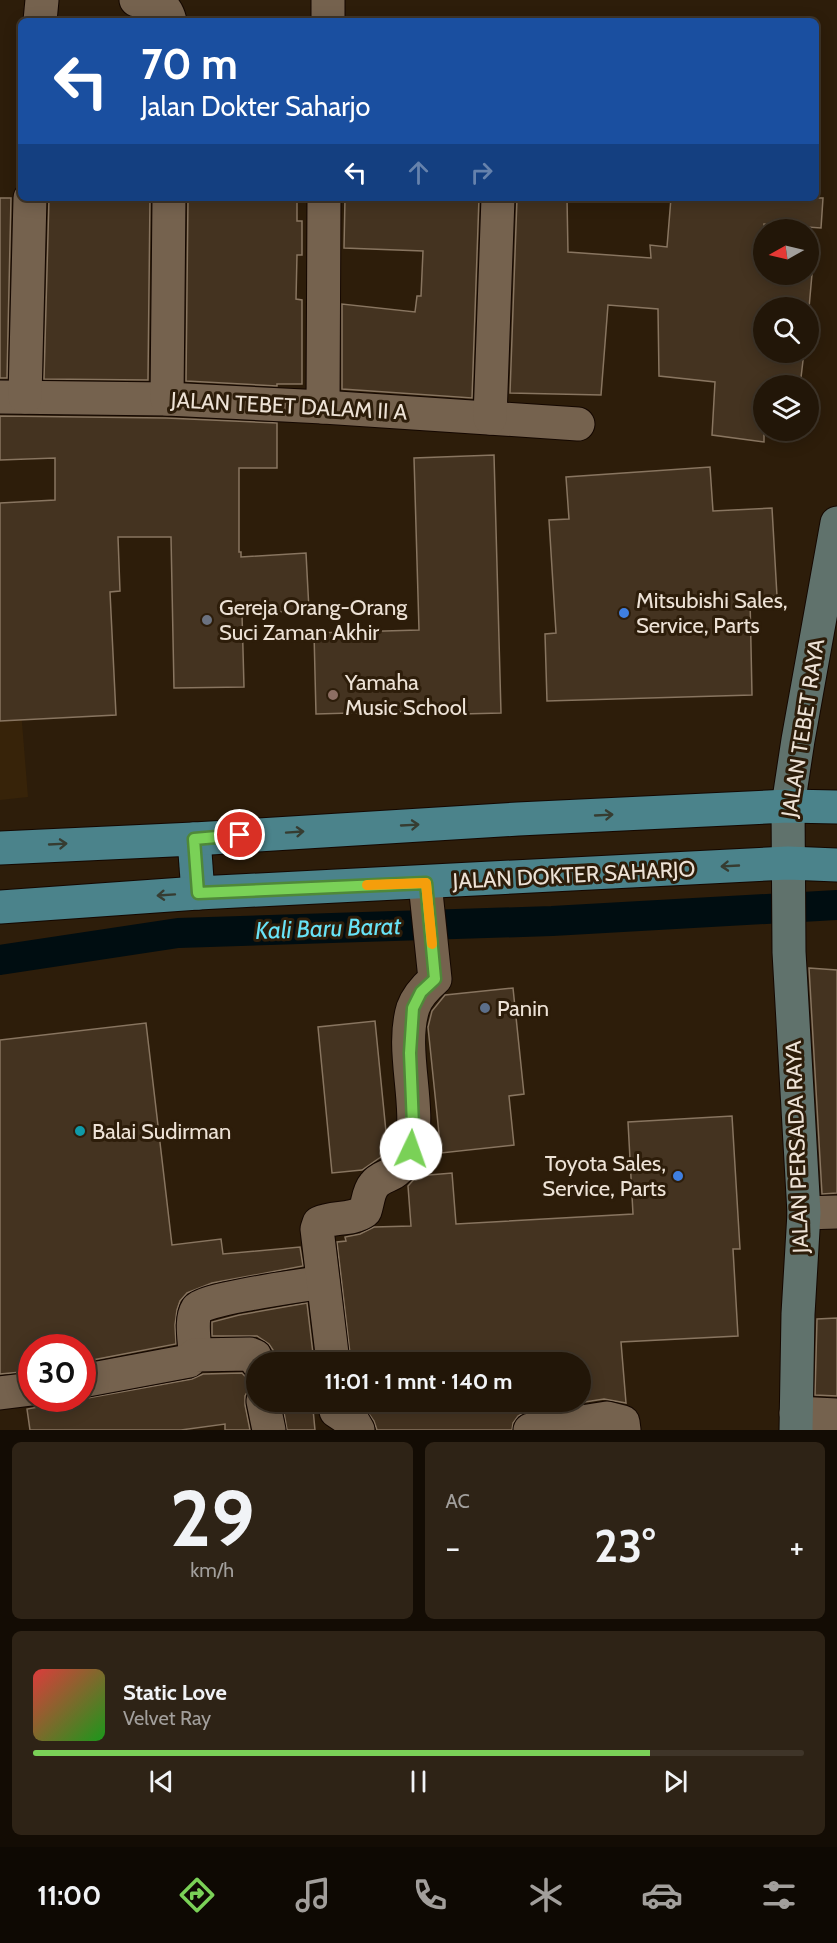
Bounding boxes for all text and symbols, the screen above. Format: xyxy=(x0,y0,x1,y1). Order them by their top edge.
text: 70 m xyxy=(141,38,238,90)
icon: left xyxy=(42,42,120,120)
text: Jalan Dokter Saharjo xyxy=(141,90,370,123)
icon: left xyxy=(339,156,372,189)
icon: ahead xyxy=(402,156,435,189)
icon: right xyxy=(465,156,498,189)
north arrow xyxy=(753,219,819,285)
map controls xyxy=(753,219,819,441)
button: search xyxy=(753,297,819,363)
button: layers xyxy=(753,375,819,441)
street label: JALAN TEBET DALAM II A xyxy=(169,386,408,426)
place label: Mitsubishi Sales, Service, Parts xyxy=(636,587,788,639)
place label: Gereja Orang-Orang Suci Zaman Akhir xyxy=(219,594,408,646)
marker: Mitsubishi Sales, Service, Parts xyxy=(617,606,631,620)
marker: Gereja Orang-Orang Suci Zaman Akhir xyxy=(200,613,214,627)
street label: JALAN TEBET RAYA xyxy=(775,637,830,820)
place label: Yamaha Music School xyxy=(344,669,468,721)
marker: Yamaha Music School xyxy=(326,688,340,702)
pin xyxy=(214,809,265,860)
one-way arrow xyxy=(594,810,614,821)
icon: arrive xyxy=(223,818,256,851)
one-way arrow xyxy=(399,820,419,831)
one-way arrow xyxy=(285,826,305,837)
one-way arrow xyxy=(48,839,68,850)
street label: JALAN DOKTER SAHARJO xyxy=(451,855,696,895)
one-way arrow xyxy=(720,860,740,871)
one-way arrow xyxy=(156,890,176,901)
water label: Kali Baru Barat xyxy=(255,911,402,945)
place label: Panin xyxy=(497,995,549,1022)
marker: Panin xyxy=(478,1001,492,1015)
street label: JALAN PERSADA RAYA xyxy=(780,1040,814,1255)
position arrow xyxy=(379,1117,443,1181)
place label: Balai Sudirman xyxy=(92,1118,231,1145)
marker: Balai Sudirman xyxy=(73,1124,87,1138)
place label: Toyota Sales, Service, Parts xyxy=(542,1150,666,1202)
marker: Toyota Sales, Service, Parts xyxy=(671,1169,685,1183)
speed limit sign: 30 xyxy=(18,1334,96,1412)
text: 11:01 · 1 mnt · 140 m xyxy=(325,1368,512,1395)
text: 29 xyxy=(170,1471,255,1566)
text: AC xyxy=(446,1489,470,1513)
text: 23° xyxy=(594,1519,655,1573)
text: − xyxy=(446,1527,460,1567)
text: + xyxy=(789,1527,804,1567)
text: km/h xyxy=(190,1558,234,1582)
text: Static Love xyxy=(123,1679,227,1706)
text: Velvet Ray xyxy=(123,1706,211,1730)
icon: previous xyxy=(145,1765,178,1798)
icon: pause xyxy=(402,1765,435,1798)
icon: next xyxy=(659,1765,692,1798)
icon: directions xyxy=(176,1874,218,1916)
icon: music xyxy=(292,1874,334,1916)
icon: phone xyxy=(409,1874,451,1916)
icon: climate xyxy=(525,1874,567,1916)
icon: car xyxy=(641,1874,683,1916)
icon: filters xyxy=(758,1874,800,1916)
text: 11:00 xyxy=(37,1879,101,1912)

